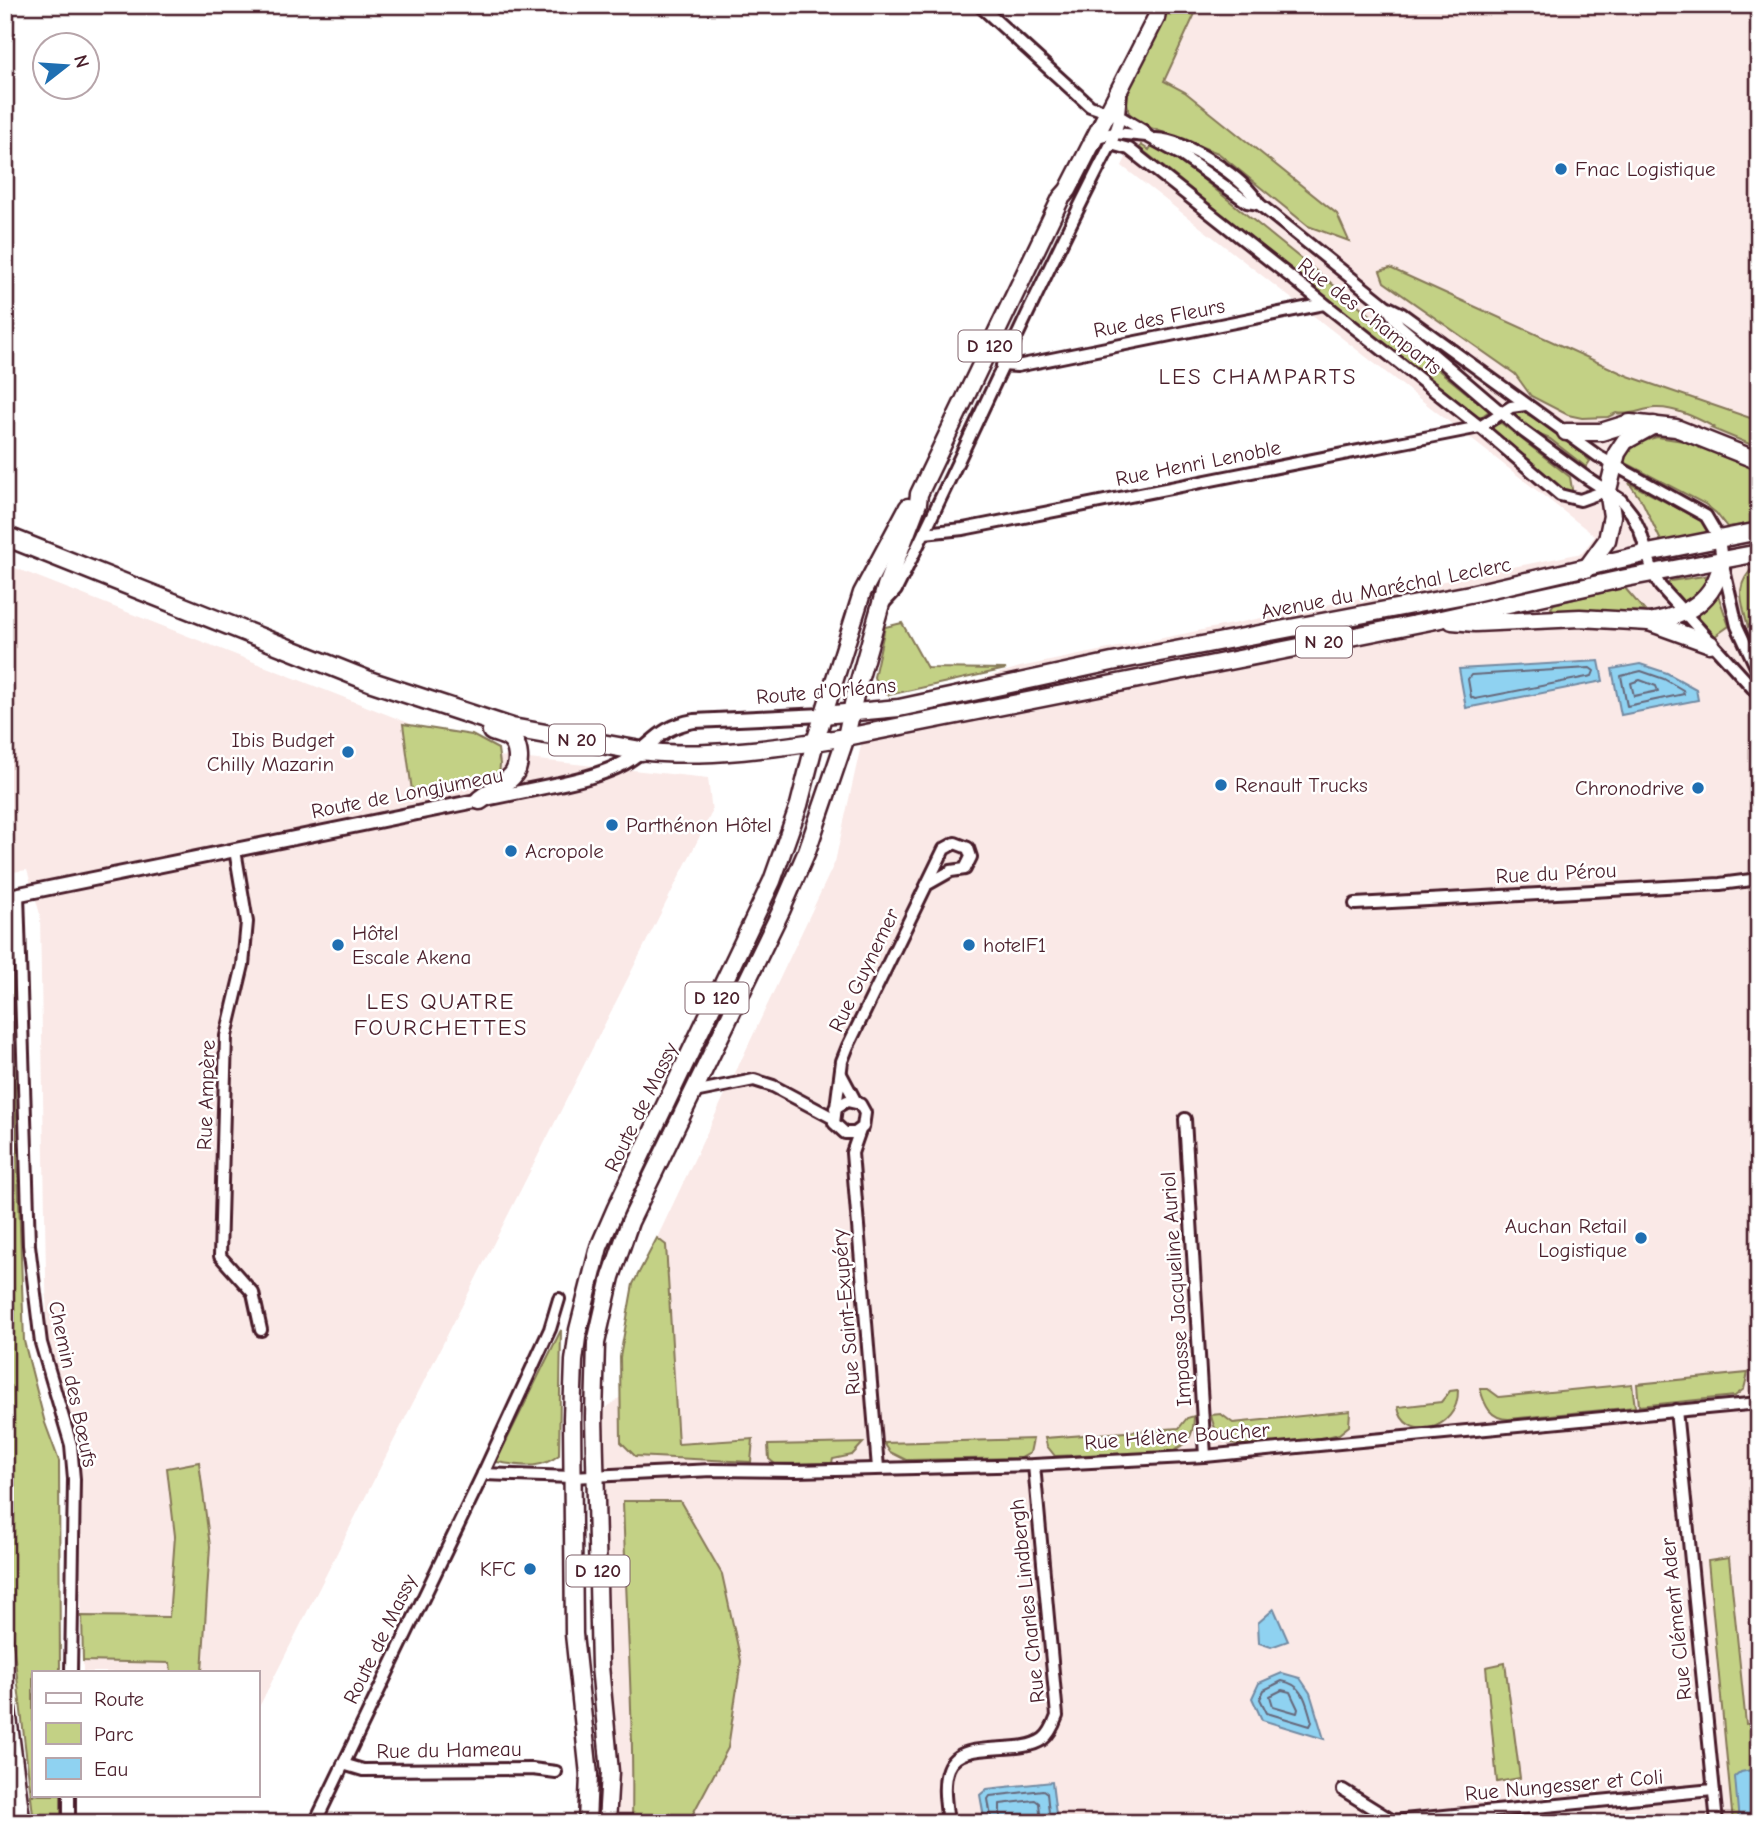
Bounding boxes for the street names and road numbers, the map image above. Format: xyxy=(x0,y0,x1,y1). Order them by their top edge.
street label: Rue des Champarts xyxy=(1293,252,1447,380)
street label: Rue des Fleurs xyxy=(1091,294,1227,342)
road number: D 120 xyxy=(958,330,1021,362)
street label: Rue Henri Lenoble xyxy=(1113,435,1283,491)
street label: Avenue du Maréchal Leclerc xyxy=(1259,552,1513,624)
road number: N 20 xyxy=(1296,626,1352,657)
street label: Route d'Orléans xyxy=(755,673,897,709)
road number: N 20 xyxy=(549,724,605,755)
street label: Route de Longjumeau xyxy=(309,763,505,823)
street label: Rue du Pérou xyxy=(1495,858,1617,888)
street label: Rue Guynemer xyxy=(824,904,905,1036)
road number: D 120 xyxy=(686,982,748,1014)
street label: Route de Massy xyxy=(599,1038,683,1176)
street label: Rue Ampère xyxy=(192,1039,220,1151)
street label: Impasse Jacqueline Auriol xyxy=(1156,1171,1196,1407)
street label: Rue Saint-Exupéry xyxy=(827,1227,865,1396)
street label: Chemin des Bœufs xyxy=(44,1299,102,1469)
street label: Rue Hélène Boucher xyxy=(1083,1418,1271,1454)
street label: Rue Charles Lindbergh xyxy=(1004,1498,1050,1704)
street label: Rue Clément Ader xyxy=(1655,1536,1696,1702)
road number: D 120 xyxy=(566,1555,630,1586)
street label: Route de Massy xyxy=(338,1570,422,1708)
street label: Rue du Hameau xyxy=(376,1737,522,1763)
street label: Rue Nungesser et Coli xyxy=(1464,1764,1664,1806)

